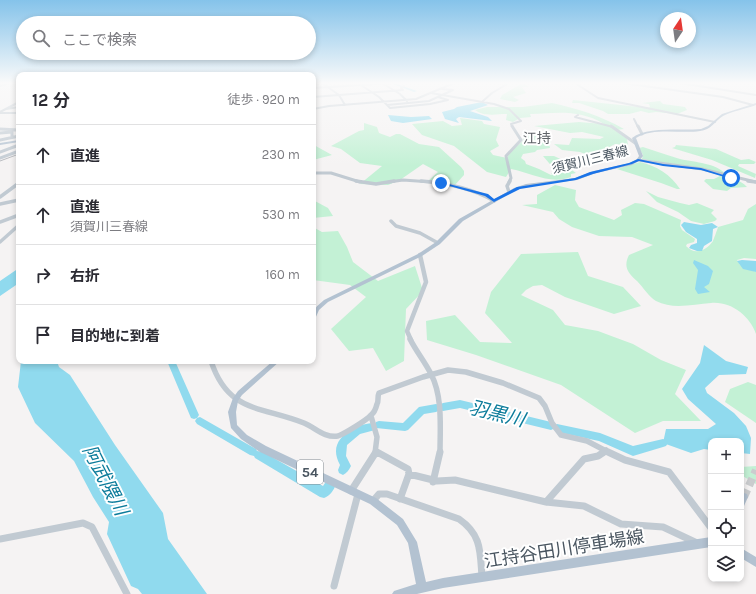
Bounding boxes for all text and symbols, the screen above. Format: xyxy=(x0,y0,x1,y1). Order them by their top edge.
north arrow xyxy=(660,12,696,48)
search box xyxy=(16,16,316,60)
icon: search xyxy=(30,27,52,49)
text: ここで検索 xyxy=(62,31,137,49)
text: 12 分 xyxy=(32,90,70,110)
text: 徒歩 · 920 m xyxy=(227,92,300,107)
district label: 江持 xyxy=(523,130,551,147)
street label: 須賀川三春線 xyxy=(550,143,630,176)
icon: ahead xyxy=(32,144,54,166)
text: 直進 xyxy=(70,147,100,165)
text: 230 m xyxy=(262,147,300,162)
route start xyxy=(722,169,740,187)
route end xyxy=(432,174,450,192)
text: 直進 xyxy=(70,198,100,216)
icon: ahead xyxy=(32,204,54,226)
text: 530 m xyxy=(262,207,300,222)
text: 須賀川三春線 xyxy=(70,219,148,234)
icon: right xyxy=(32,264,54,286)
text: 右折 xyxy=(70,267,100,285)
text: 160 m xyxy=(265,267,300,282)
icon: arrive xyxy=(32,324,54,346)
text: 目的地に到着 xyxy=(70,327,160,345)
water label: 羽黒川 xyxy=(466,396,529,432)
map controls xyxy=(708,438,744,582)
button: + xyxy=(708,438,744,474)
water label: 阿武隈川 xyxy=(78,442,133,521)
road number: 54 xyxy=(297,460,323,484)
button: − xyxy=(708,474,744,510)
button: locate xyxy=(708,510,744,546)
street label: 江持谷田川停車場線 xyxy=(482,525,646,573)
button: layers xyxy=(708,546,744,582)

